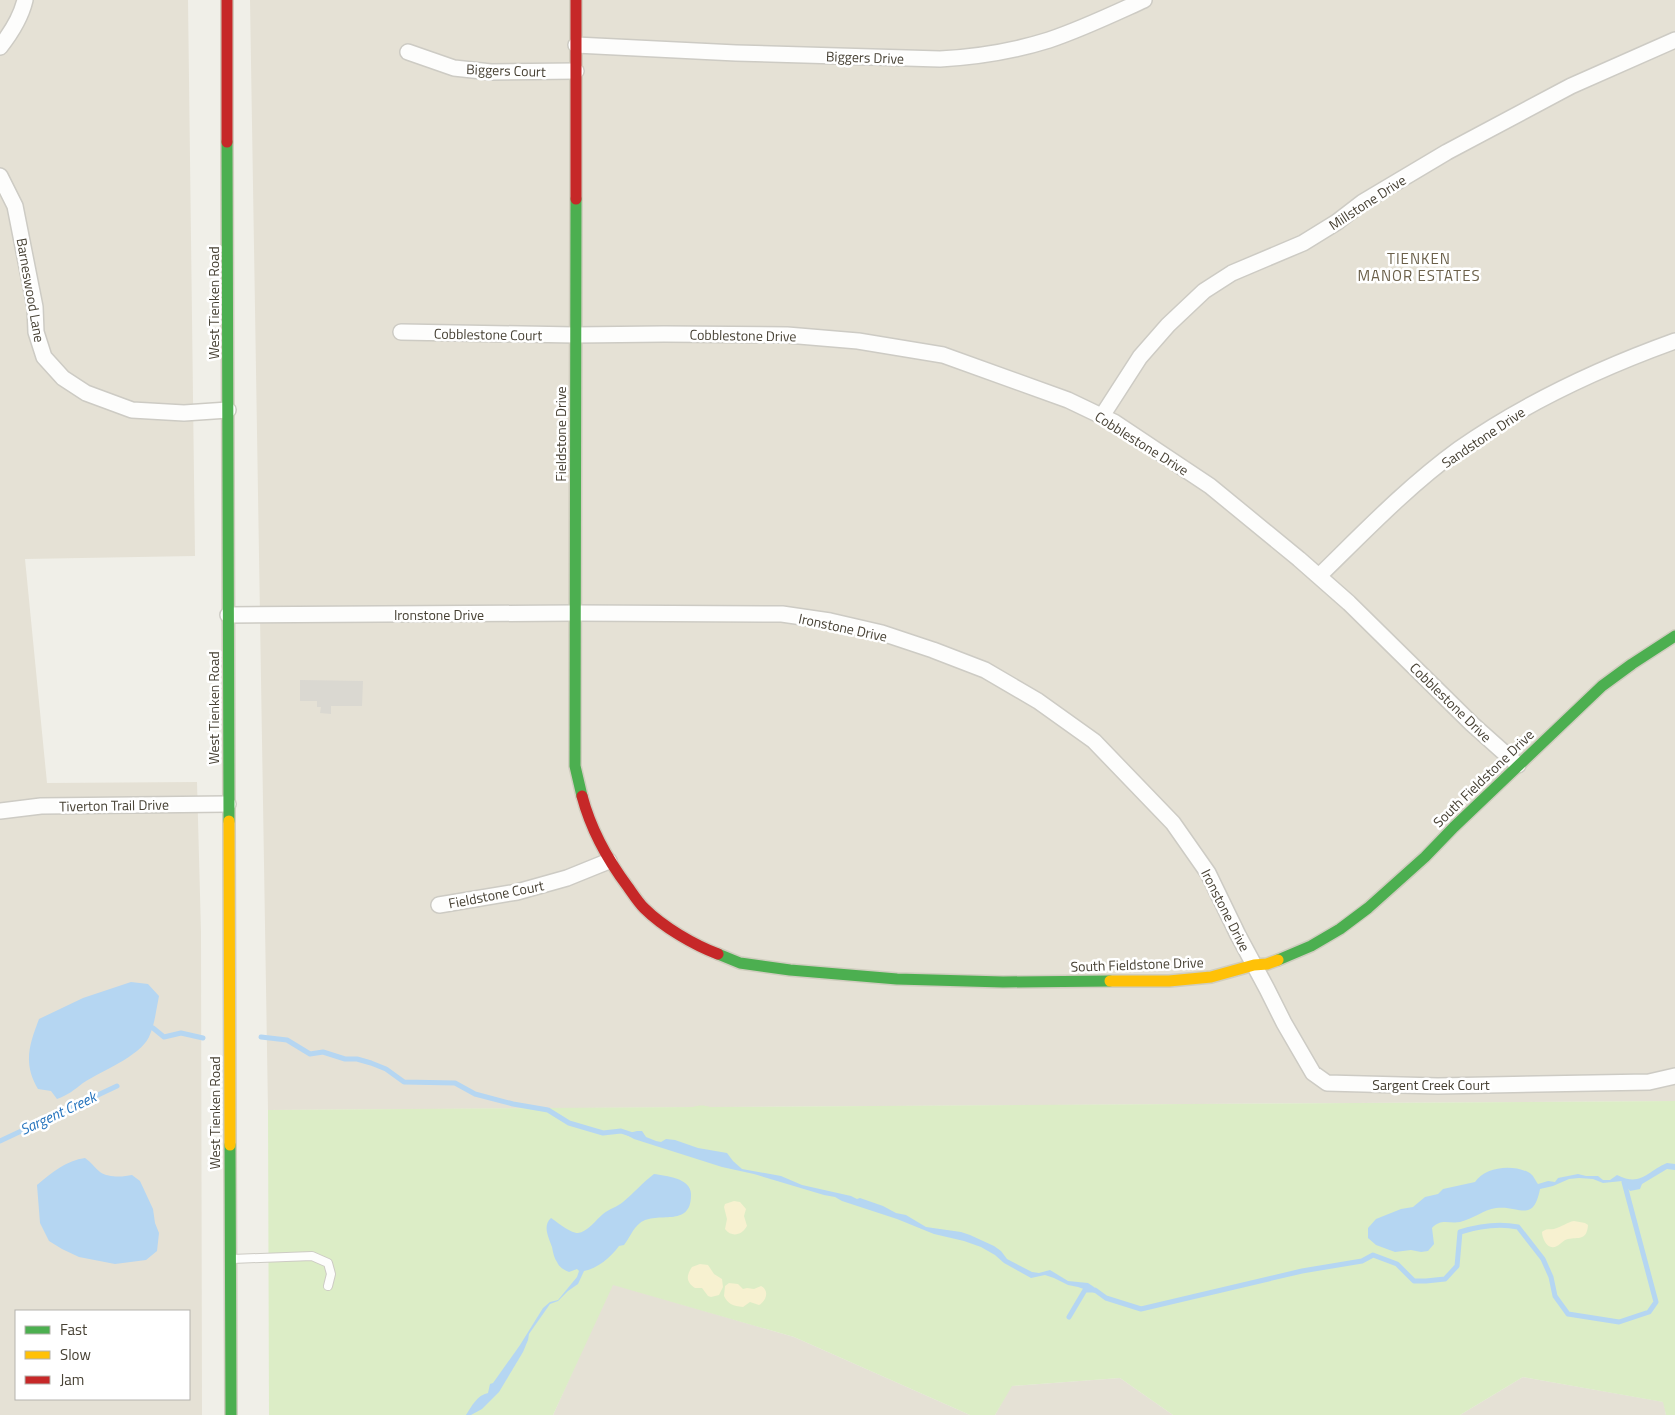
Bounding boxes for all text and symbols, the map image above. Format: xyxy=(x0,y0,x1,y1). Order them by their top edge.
street label: Biggers Drive xyxy=(826,45,904,69)
street label: Biggers Court xyxy=(466,58,546,82)
street label: Millstone Drive xyxy=(1324,169,1410,235)
street label: Barneswood Lane xyxy=(11,236,51,344)
street label: West Tienken Road xyxy=(203,246,224,360)
district label: TIENKEN MANOR ESTATES xyxy=(1357,247,1481,287)
street label: Cobblestone Court xyxy=(434,323,542,345)
street label: Cobblestone Drive xyxy=(689,324,797,346)
street label: Fieldstone Drive xyxy=(550,386,571,482)
street label: Sandstone Drive xyxy=(1437,401,1529,473)
street label: Cobblestone Drive xyxy=(1091,406,1193,480)
street label: Ironstone Drive xyxy=(394,604,484,625)
street label: Ironstone Drive xyxy=(797,607,889,647)
street label: West Tienken Road xyxy=(203,651,224,765)
street label: Cobblestone Drive xyxy=(1405,657,1497,747)
street label: South Fieldstone Drive xyxy=(1428,724,1538,832)
street label: Tiverton Trail Drive xyxy=(59,794,169,816)
street label: Ironstone Drive xyxy=(1196,865,1256,955)
street label: Fieldstone Court xyxy=(447,874,546,914)
street label: South Fieldstone Drive xyxy=(1070,951,1204,977)
street label: West Tienken Road xyxy=(204,1056,225,1170)
street label: Sargent Creek Court xyxy=(1372,1074,1490,1095)
water label: Sargent Creek xyxy=(16,1084,102,1141)
legend xyxy=(15,1310,190,1400)
text: Fast xyxy=(60,1318,88,1341)
text: Slow xyxy=(60,1343,91,1366)
text: Jam xyxy=(60,1368,84,1391)

